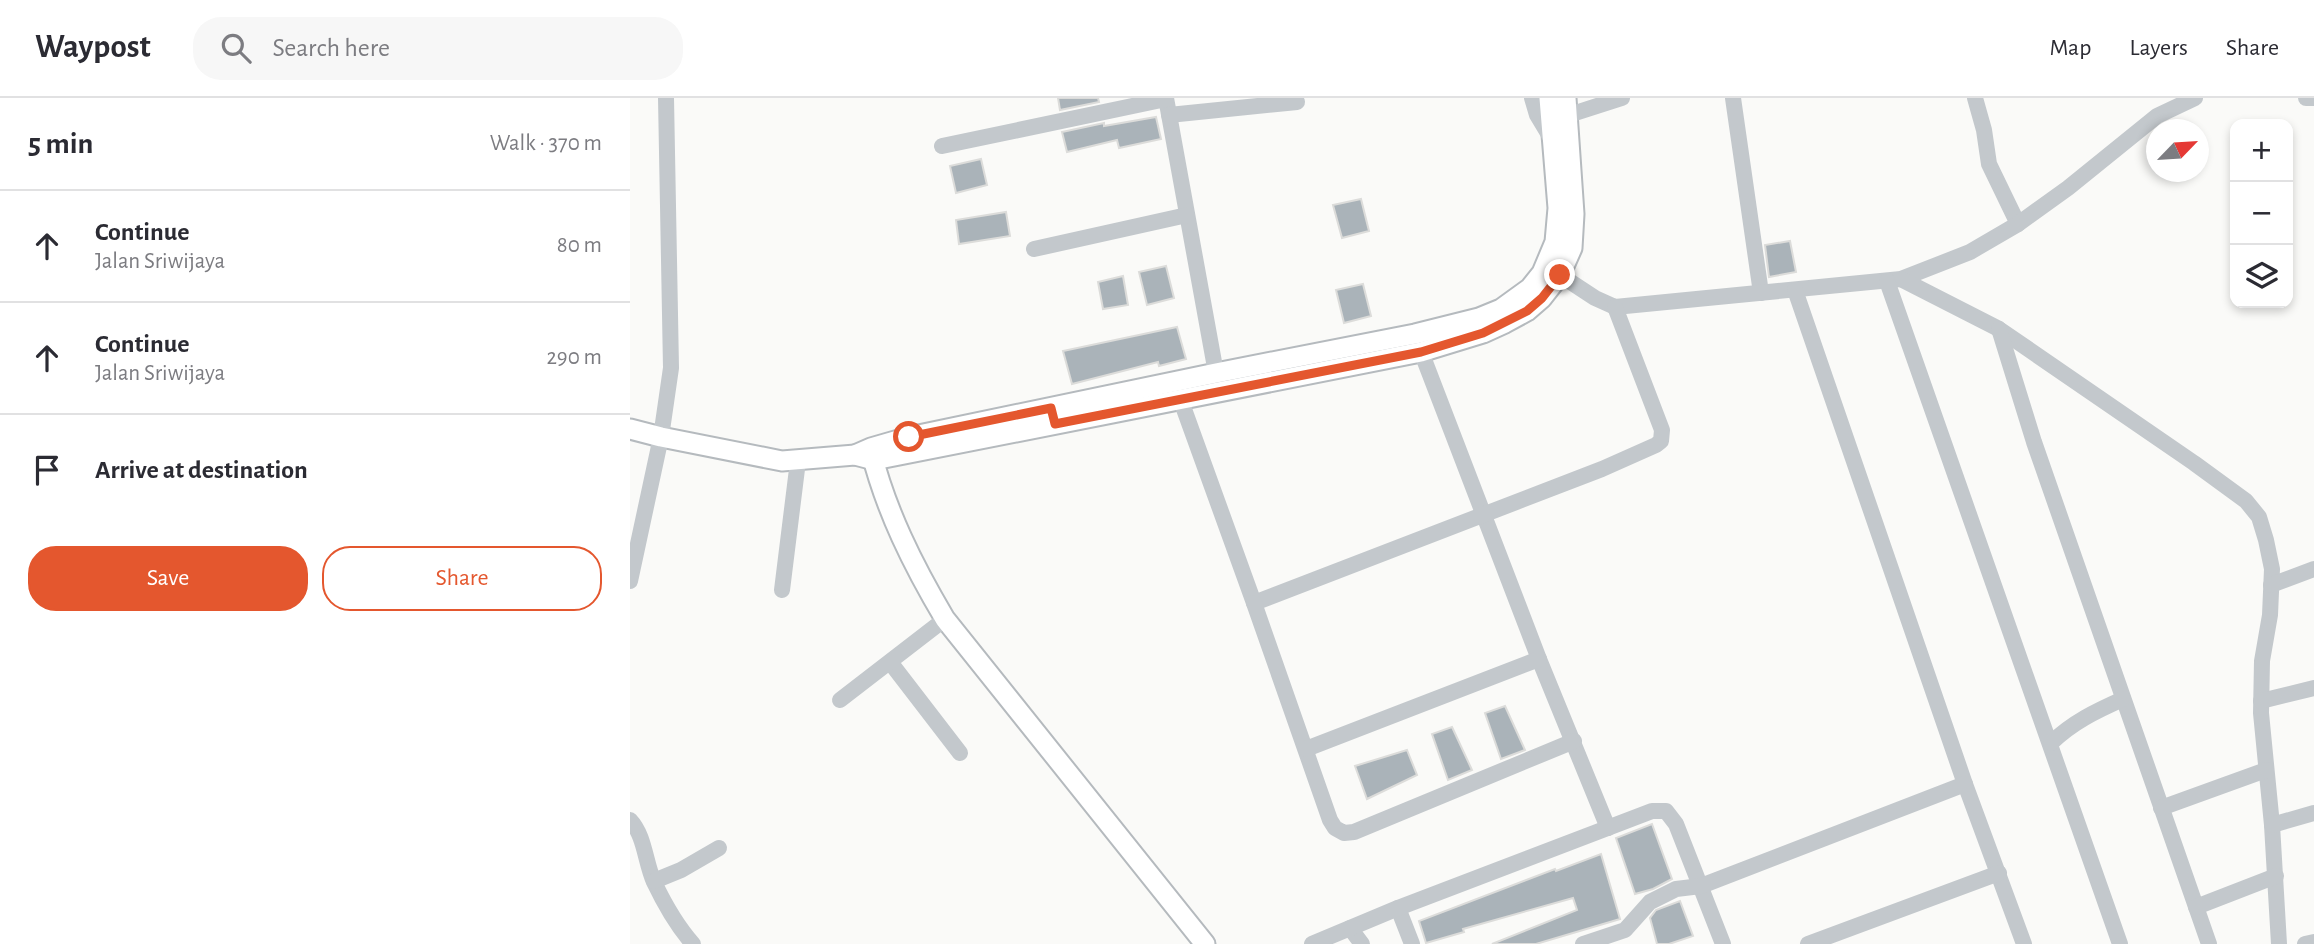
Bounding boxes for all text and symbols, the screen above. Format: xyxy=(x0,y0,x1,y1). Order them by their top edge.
search box xyxy=(193,17,683,80)
icon: search xyxy=(217,29,255,67)
text: Waypost xyxy=(35,31,151,64)
text: Search here xyxy=(273,35,390,61)
text: Map xyxy=(2049,36,2091,60)
text: Layers xyxy=(2129,36,2188,60)
text: Share xyxy=(2226,36,2279,60)
north arrow xyxy=(2146,119,2209,182)
map controls xyxy=(2230,119,2293,308)
button: + xyxy=(2230,119,2293,182)
text: 5 min xyxy=(28,129,93,159)
text: Walk · 370 m xyxy=(490,132,602,155)
button: − xyxy=(2230,182,2293,245)
text: Continue xyxy=(95,219,190,245)
icon: ahead xyxy=(28,227,66,265)
text: 80 m xyxy=(557,234,602,257)
button: layers xyxy=(2230,245,2293,308)
text: Jalan Sriwijaya xyxy=(95,250,225,273)
route end xyxy=(1544,259,1575,290)
text: Continue xyxy=(95,331,190,357)
icon: ahead xyxy=(28,339,66,377)
text: 290 m xyxy=(546,346,602,369)
text: Jalan Sriwijaya xyxy=(95,362,225,385)
route start xyxy=(893,421,924,452)
icon: arrive xyxy=(28,451,66,489)
text: Arrive at destination xyxy=(95,457,308,483)
button: Save xyxy=(28,546,308,611)
button: Share xyxy=(322,546,602,611)

